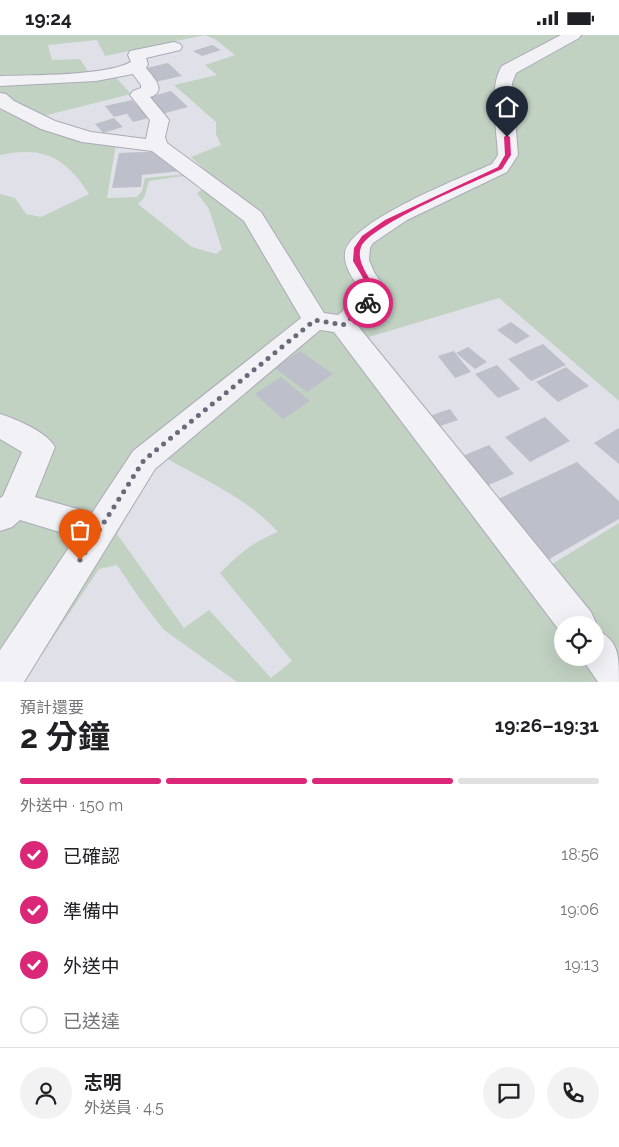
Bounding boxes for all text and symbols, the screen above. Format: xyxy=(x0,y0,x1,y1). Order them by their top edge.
text: 19:24 xyxy=(25,7,72,29)
pin xyxy=(486,86,528,137)
icon: home xyxy=(493,93,521,121)
courier xyxy=(343,278,393,328)
icon: bike xyxy=(354,289,382,317)
pin xyxy=(59,509,101,560)
icon: bag xyxy=(66,516,94,544)
map controls xyxy=(554,616,604,666)
button: locate xyxy=(554,616,604,666)
text: 預計還要 xyxy=(20,698,84,717)
text: 19:26–19:31 xyxy=(495,714,599,736)
text: 2 分鐘 xyxy=(20,718,110,755)
text: 外送中 · 150 m xyxy=(20,796,123,815)
icon: check xyxy=(20,841,48,869)
text: 已確認 xyxy=(63,845,120,867)
text: 18:56 xyxy=(561,845,599,864)
icon: check xyxy=(20,896,48,924)
text: 準備中 xyxy=(63,900,120,922)
text: 19:06 xyxy=(560,900,599,919)
icon: check xyxy=(20,951,48,979)
text: 外送中 xyxy=(63,955,120,977)
text: 19:13 xyxy=(564,955,599,974)
text: 已送達 xyxy=(63,1010,120,1032)
button: person xyxy=(20,1067,72,1119)
button: chat xyxy=(483,1067,535,1119)
button: phone xyxy=(547,1067,599,1119)
text: 志明 xyxy=(84,1071,122,1093)
text: 外送員 · 4.5 xyxy=(84,1098,164,1117)

